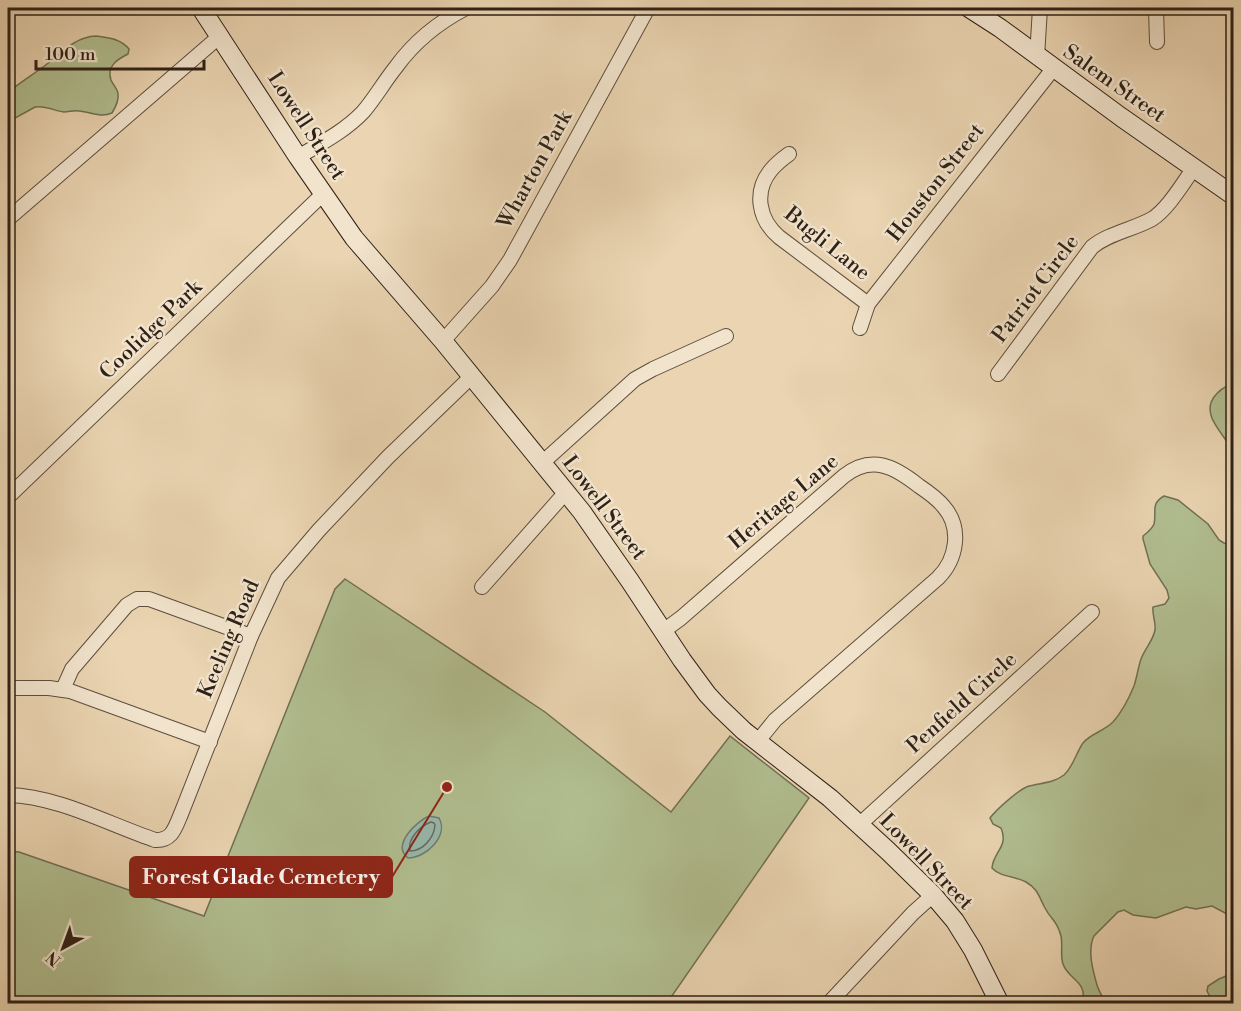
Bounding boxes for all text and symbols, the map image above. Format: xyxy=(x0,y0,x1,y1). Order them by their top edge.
scale bar xyxy=(36,33,204,71)
street label: Salem Street xyxy=(1058,39,1171,129)
text: 100 m xyxy=(45,43,96,66)
street label: Lowell Street xyxy=(261,67,351,186)
street label: Wharton Park xyxy=(491,105,579,235)
street label: Houston Street xyxy=(882,118,991,247)
street label: Bugli Lane xyxy=(778,201,875,286)
street label: Patriot Circle xyxy=(987,230,1085,348)
street label: Coolidge Park xyxy=(94,274,208,385)
street label: Heritage Lane xyxy=(724,449,844,555)
street label: Lowell Street xyxy=(556,451,652,566)
street label: Keeling Road xyxy=(192,576,266,702)
street label: Penfield Circle xyxy=(901,647,1023,759)
street label: Lowell Street xyxy=(874,808,979,916)
callout: Forest Glade Cemetery xyxy=(130,857,392,897)
text: Forest Glade Cemetery xyxy=(142,864,381,891)
north arrow xyxy=(33,918,93,978)
text: N xyxy=(42,947,65,970)

